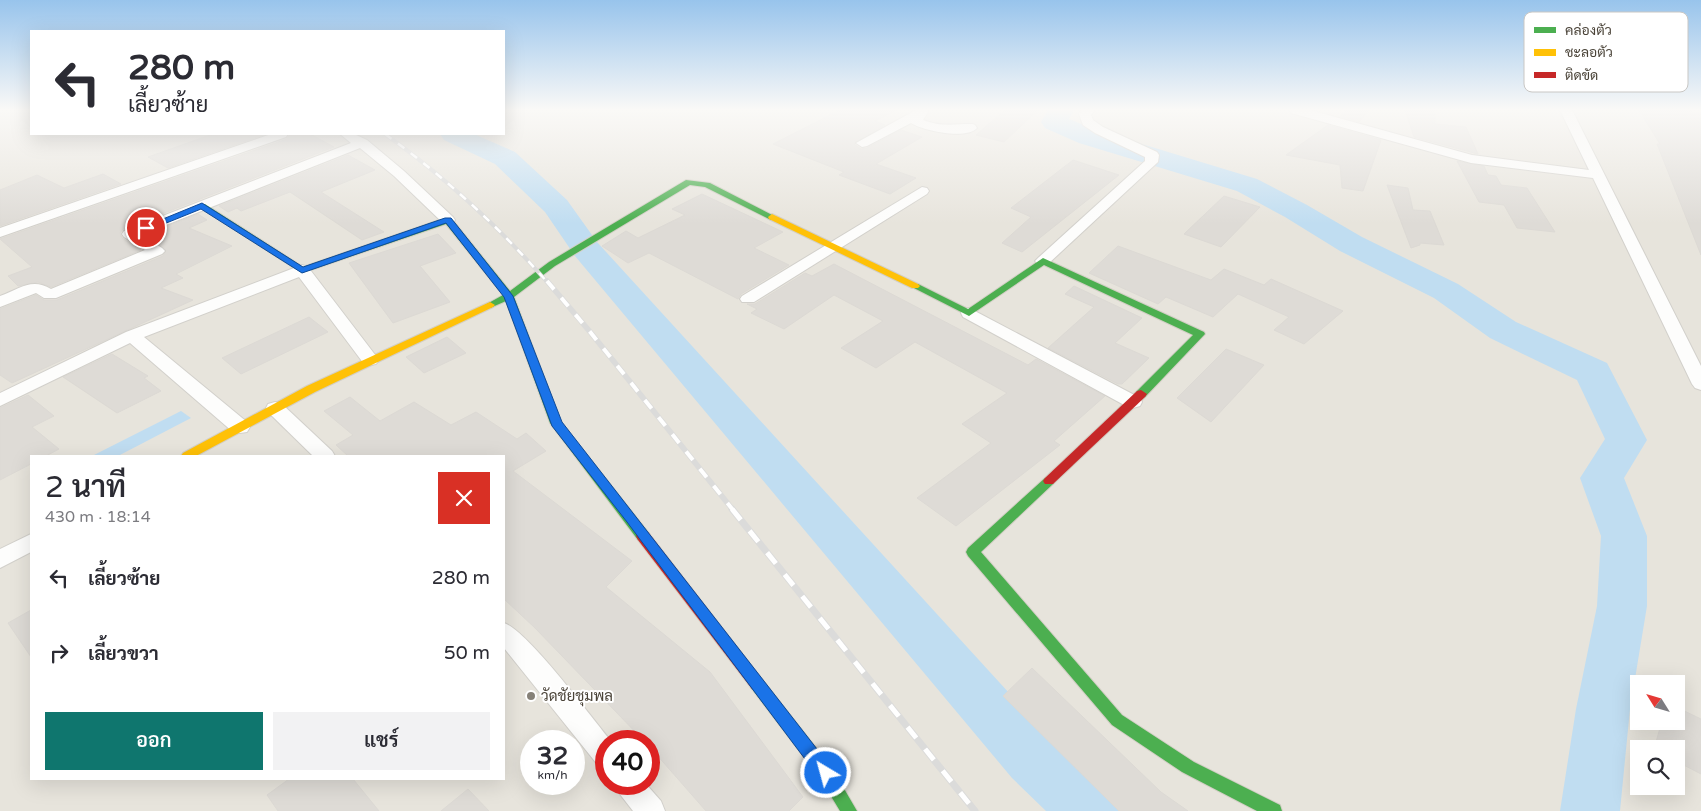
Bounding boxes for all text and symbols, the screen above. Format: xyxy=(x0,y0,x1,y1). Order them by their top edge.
legend xyxy=(1524,12,1688,92)
text: คล่องตัว xyxy=(1565,22,1612,39)
text: ชะลอตัว xyxy=(1565,44,1613,61)
text: 280 m xyxy=(128,47,235,89)
icon: left xyxy=(45,50,110,115)
text: ติดขัด xyxy=(1565,67,1598,84)
text: เลี้ยวซ้าย xyxy=(128,92,208,118)
pin xyxy=(125,207,167,249)
icon: arrive xyxy=(132,214,160,242)
text: 2 นาที xyxy=(45,469,126,506)
button: close xyxy=(438,472,490,524)
text: 430 m · 18:14 xyxy=(45,507,151,527)
icon: left xyxy=(45,564,73,592)
text: 280 m xyxy=(432,567,490,589)
text: เลี้ยวซ้าย xyxy=(88,568,160,590)
icon: right xyxy=(45,639,73,667)
text: 50 m xyxy=(444,642,490,664)
text: เลี้ยวขวา xyxy=(88,643,159,665)
north arrow xyxy=(1630,675,1685,730)
map controls xyxy=(1630,675,1685,795)
place label: วัดชัยชุมพล xyxy=(541,687,613,707)
marker: วัดชัยชุมพล xyxy=(525,690,537,702)
button: ออก xyxy=(45,712,263,770)
button: แชร์ xyxy=(273,712,490,770)
speed limit sign: 40 xyxy=(595,730,660,795)
button: search xyxy=(1630,740,1685,795)
text: 32 xyxy=(537,741,568,771)
position arrow xyxy=(799,746,851,798)
text: km/h xyxy=(537,768,568,782)

